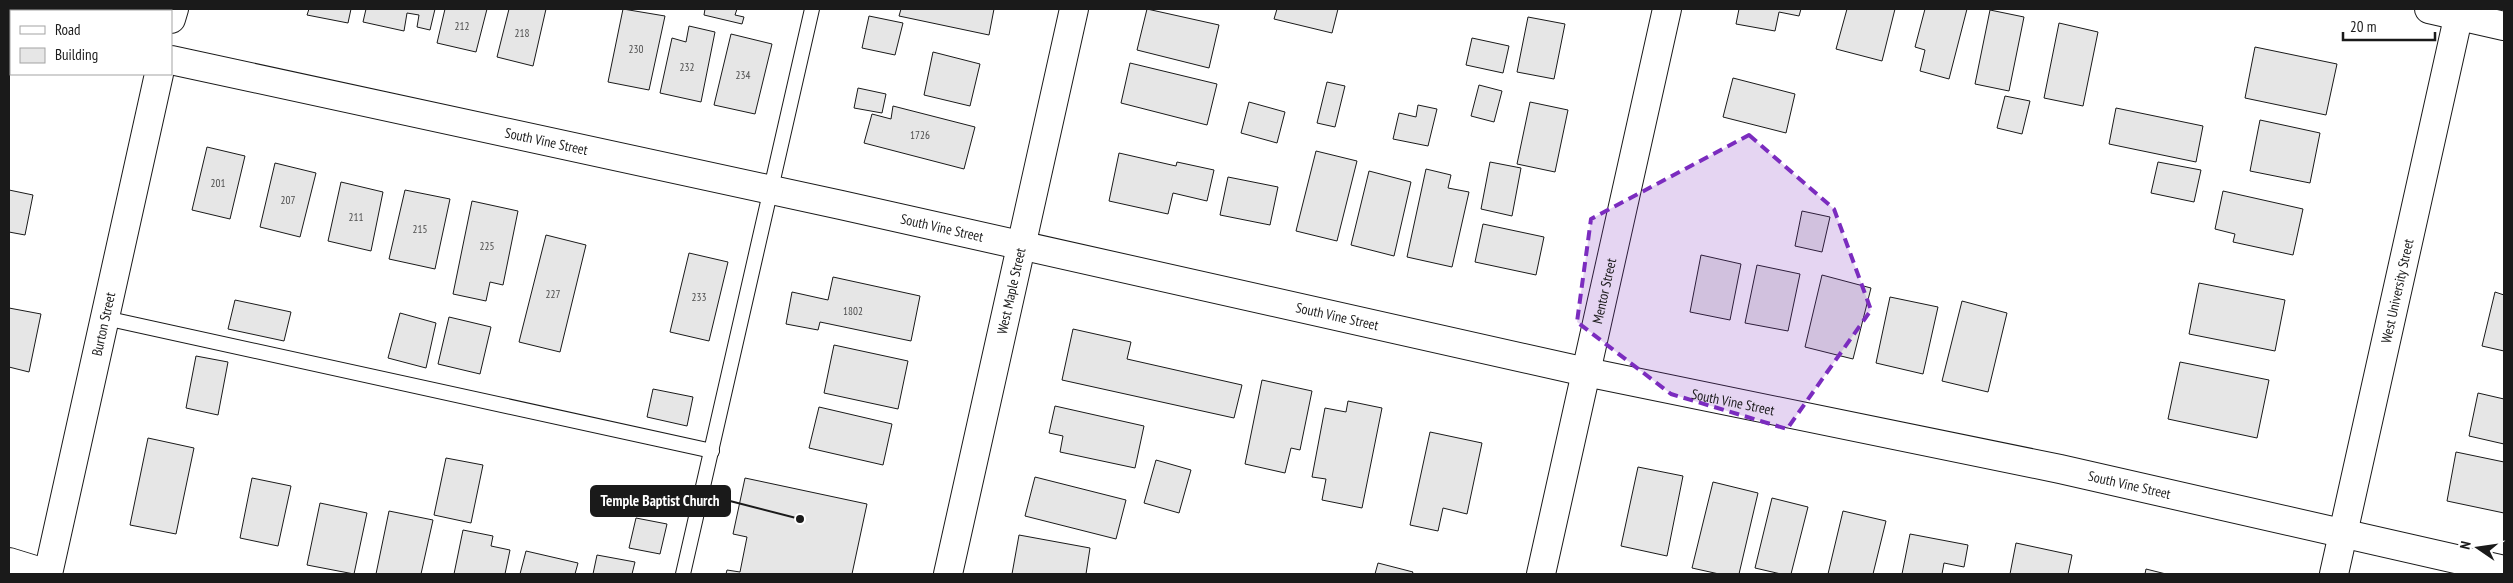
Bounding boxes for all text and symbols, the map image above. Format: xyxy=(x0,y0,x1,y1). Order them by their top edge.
legend xyxy=(10,10,172,75)
scale bar xyxy=(2343,10,2436,42)
text: 20 m xyxy=(2350,17,2376,36)
house number: 212 xyxy=(455,19,469,33)
text: Road xyxy=(55,20,81,39)
house number: 218 xyxy=(515,26,529,40)
house number: 230 xyxy=(629,42,643,56)
text: Building xyxy=(55,45,98,64)
house number: 232 xyxy=(680,60,694,74)
house number: 234 xyxy=(736,68,750,82)
street label: South Vine Street xyxy=(503,124,590,159)
house number: 1726 xyxy=(910,128,930,142)
house number: 201 xyxy=(211,176,225,190)
house number: 207 xyxy=(281,193,295,207)
house number: 211 xyxy=(349,210,363,224)
street label: South Vine Street xyxy=(899,210,985,246)
house number: 215 xyxy=(413,222,427,236)
street label: West University Street xyxy=(2377,237,2418,345)
house number: 225 xyxy=(480,239,494,253)
street label: West Maple Street xyxy=(993,246,1030,336)
street label: Mentor Street xyxy=(1588,256,1620,325)
house number: 227 xyxy=(546,287,560,301)
street label: Burton Street xyxy=(88,290,119,358)
house number: 233 xyxy=(692,290,706,304)
street label: South Vine Street xyxy=(1294,298,1380,334)
house number: 1802 xyxy=(843,304,863,318)
street label: South Vine Street xyxy=(1690,385,1776,419)
street label: South Vine Street xyxy=(2086,467,2173,503)
callout: Temple Baptist Church xyxy=(591,486,730,516)
text: Temple Baptist Church xyxy=(601,491,720,510)
north arrow xyxy=(2453,523,2503,573)
text: N xyxy=(2456,539,2475,551)

